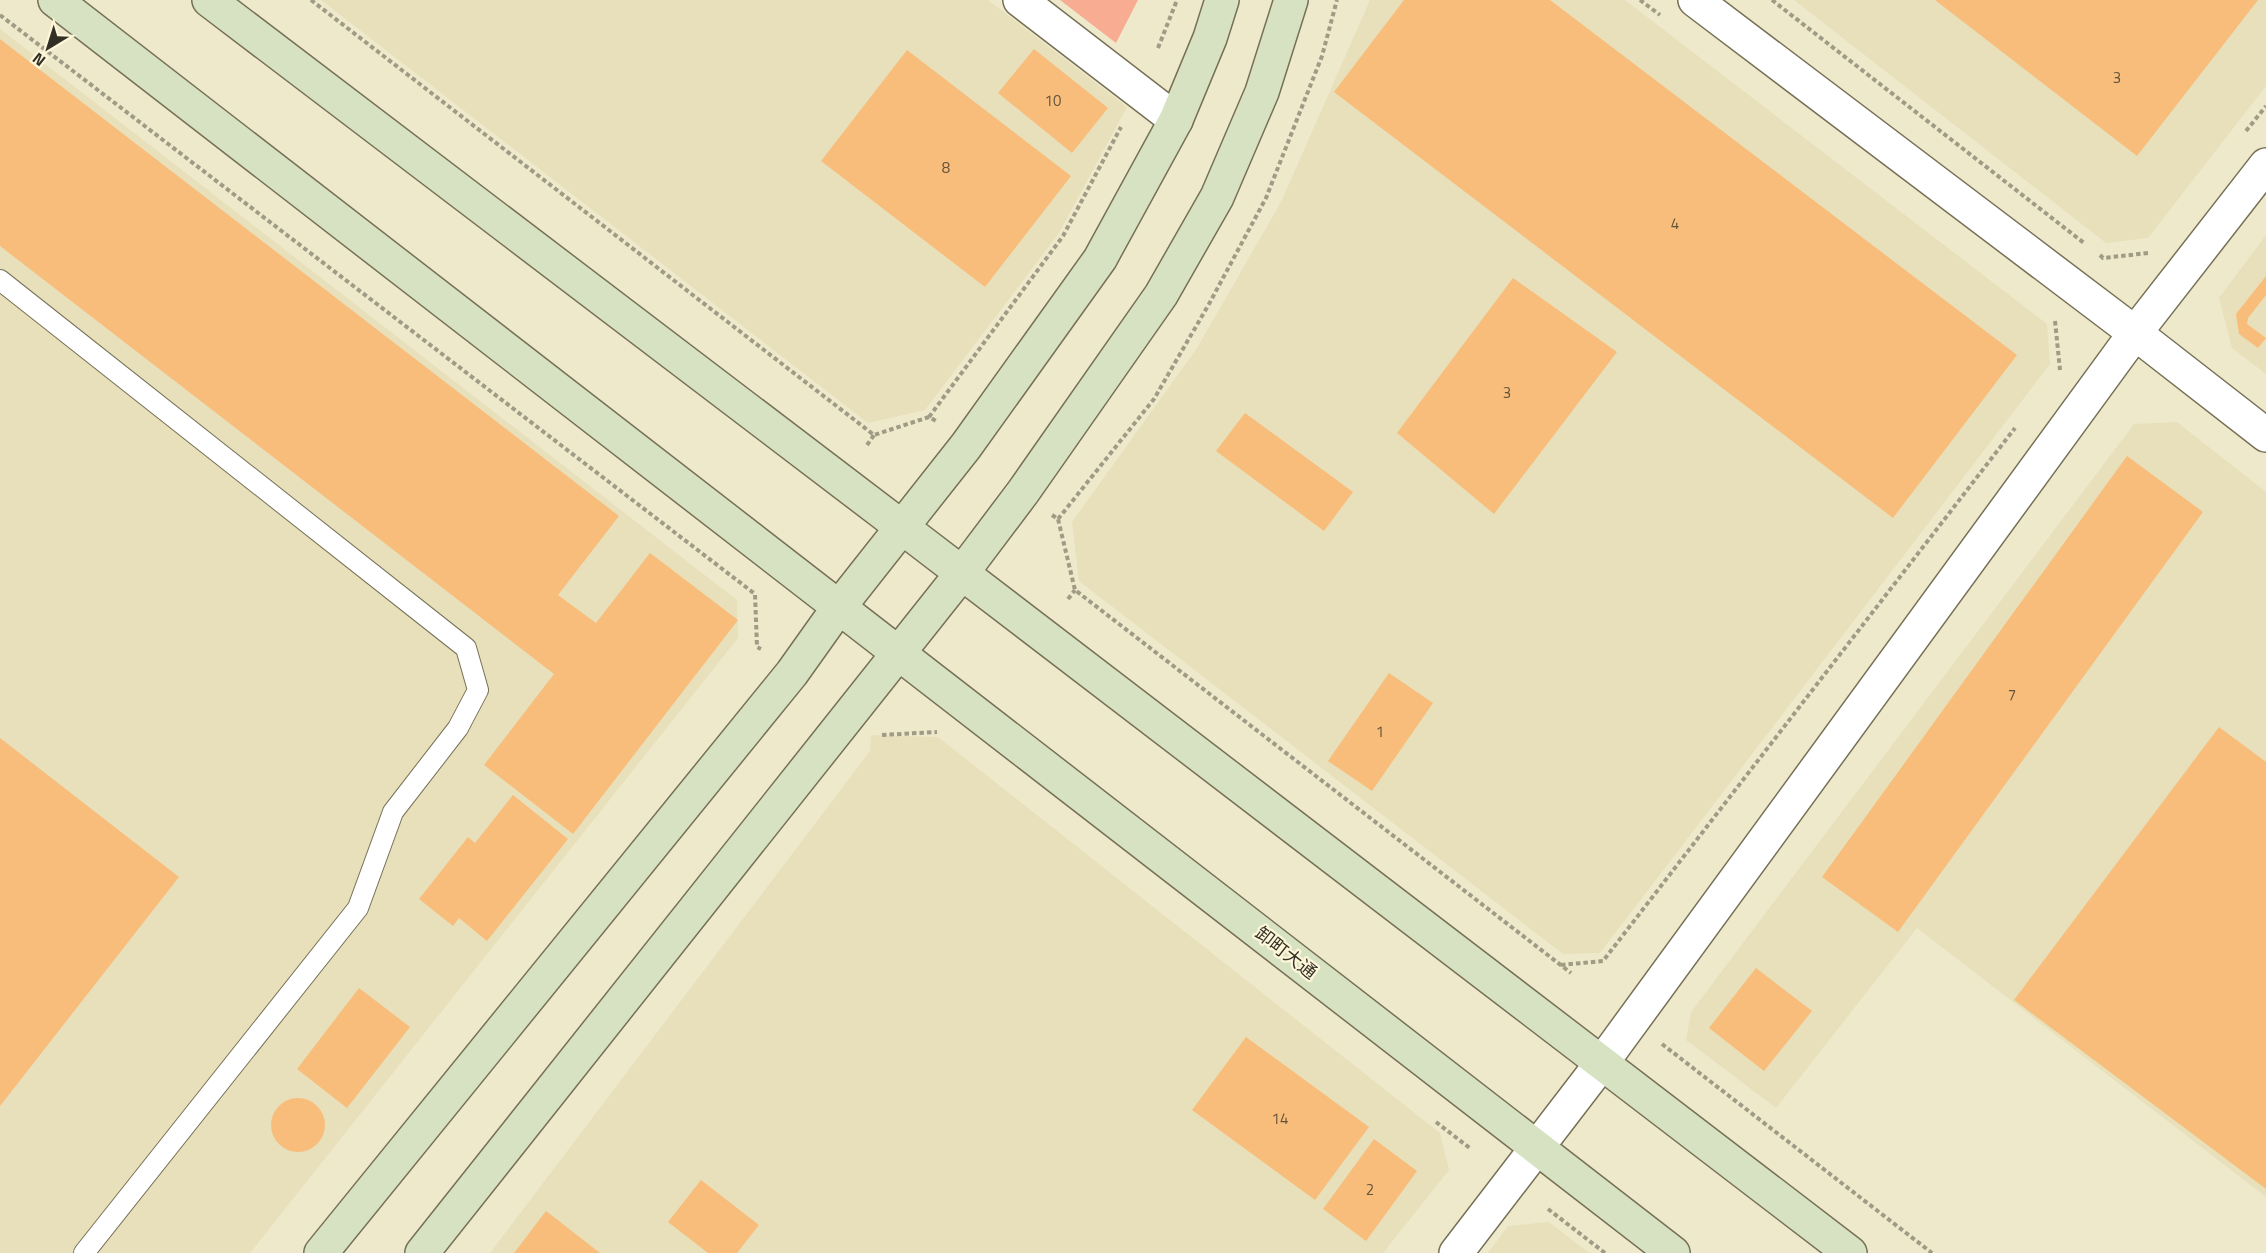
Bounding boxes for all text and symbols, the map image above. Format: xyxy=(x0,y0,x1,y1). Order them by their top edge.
north arrow xyxy=(18,18,78,78)
text: N xyxy=(27,47,51,73)
house number: 3 xyxy=(2113,66,2121,89)
house number: 10 xyxy=(1045,89,1061,112)
house number: 8 xyxy=(942,156,950,179)
house number: 4 xyxy=(1671,212,1679,235)
house number: 3 xyxy=(1503,381,1511,404)
house number: 7 xyxy=(2008,683,2016,706)
house number: 1 xyxy=(1376,720,1384,743)
street label: 卸町大通 xyxy=(1250,920,1323,985)
house number: 14 xyxy=(1272,1107,1288,1130)
house number: 2 xyxy=(1366,1178,1374,1201)

